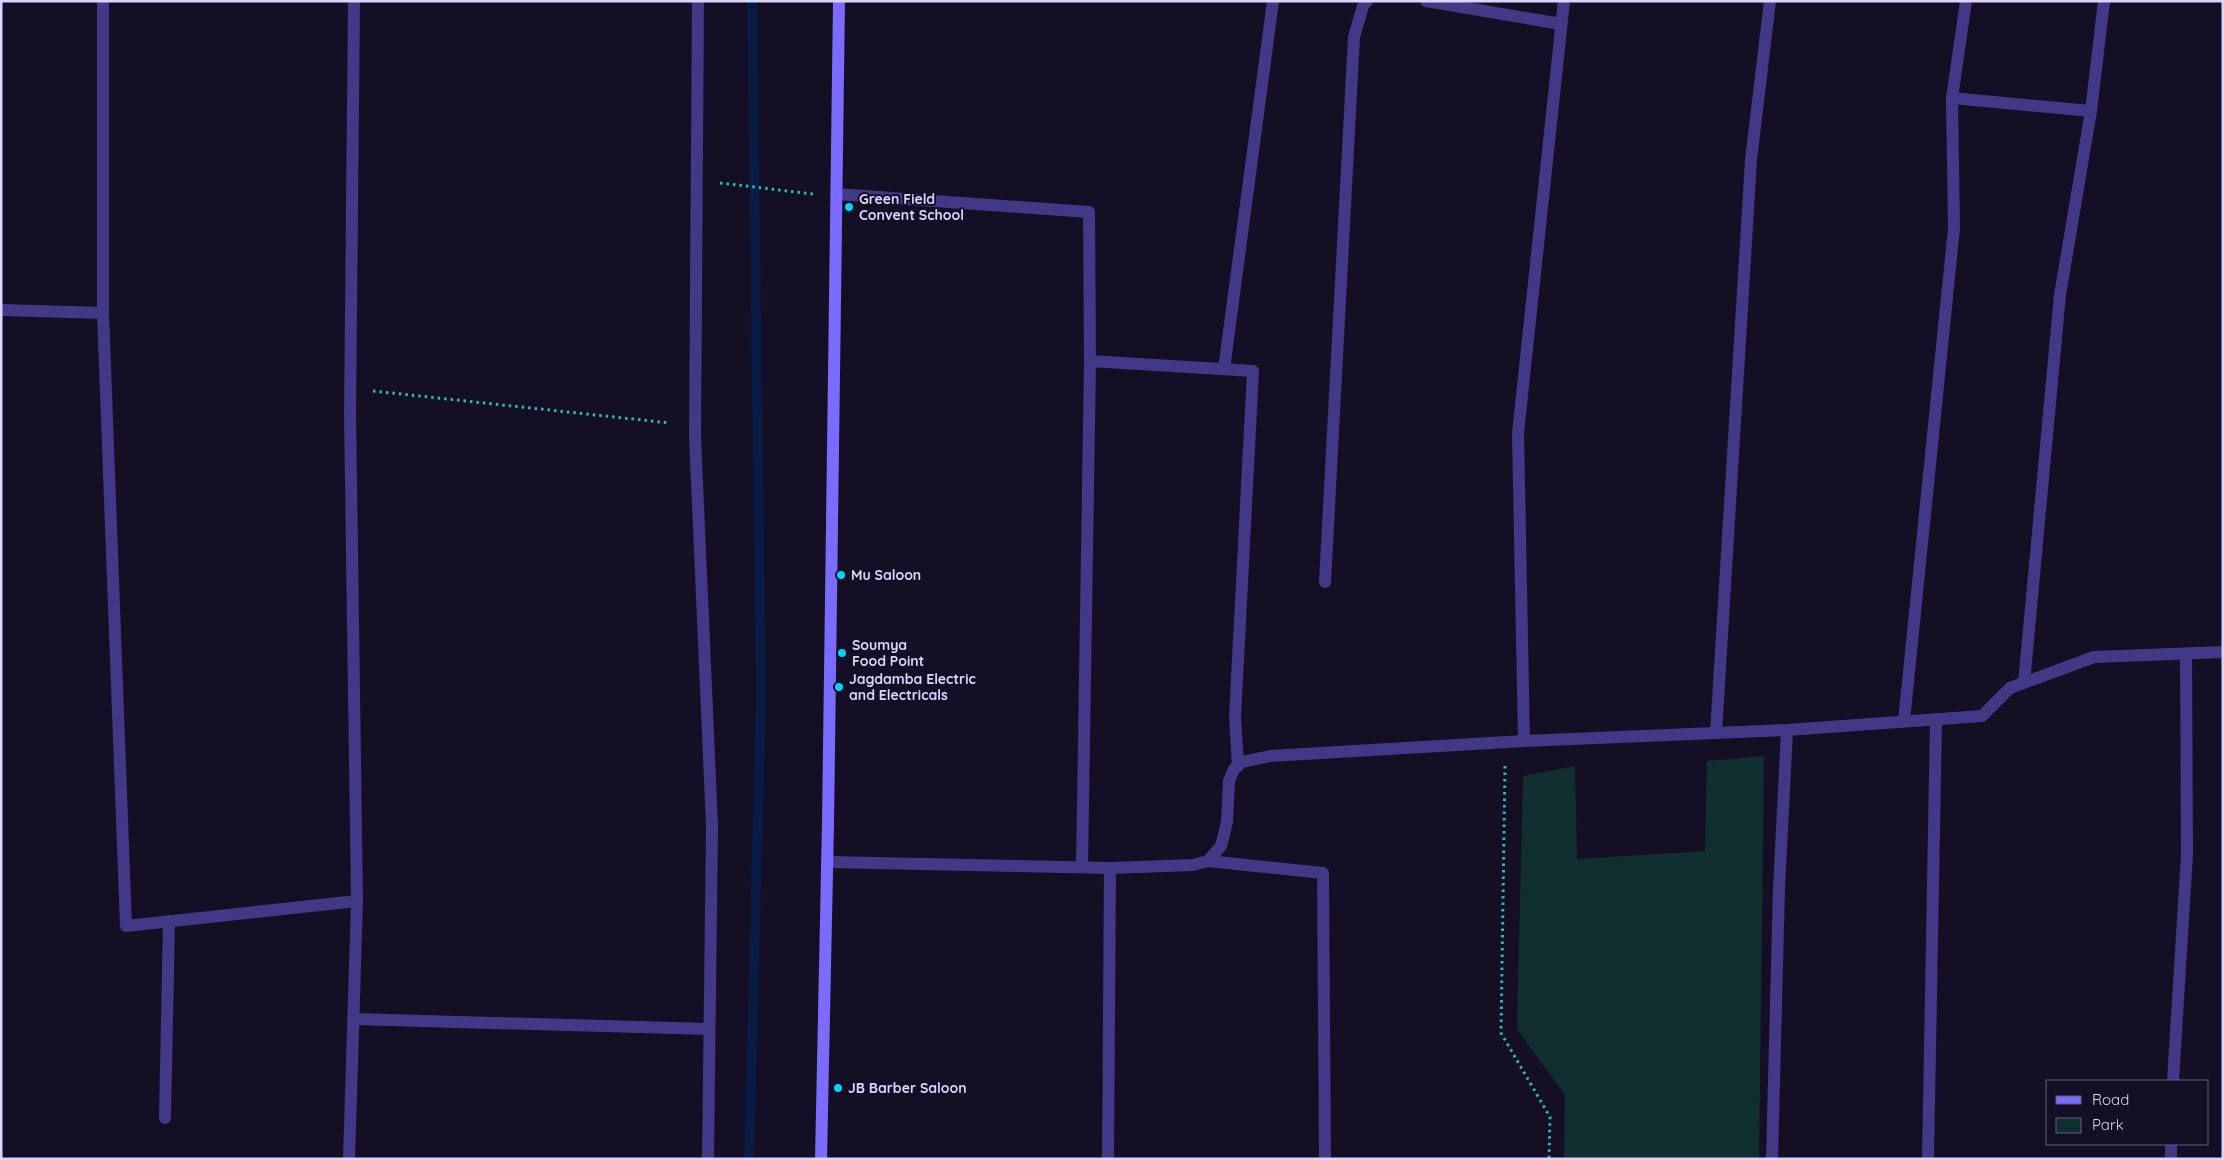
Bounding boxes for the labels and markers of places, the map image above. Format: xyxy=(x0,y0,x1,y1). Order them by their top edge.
place label: Green Field Convent School xyxy=(859,190,964,224)
marker: Green Field Convent School xyxy=(843,201,855,213)
place label: Mu Saloon xyxy=(851,566,921,584)
marker: Mu Saloon xyxy=(835,569,847,581)
place label: Soumya Food Point xyxy=(852,636,925,670)
marker: Soumya Food Point xyxy=(836,647,848,659)
place label: Jagdamba Electric and Electricals xyxy=(849,670,976,704)
marker: Jagdamba Electric and Electricals xyxy=(833,681,845,693)
place label: JB Barber Saloon xyxy=(848,1079,967,1097)
marker: JB Barber Saloon xyxy=(832,1082,844,1094)

